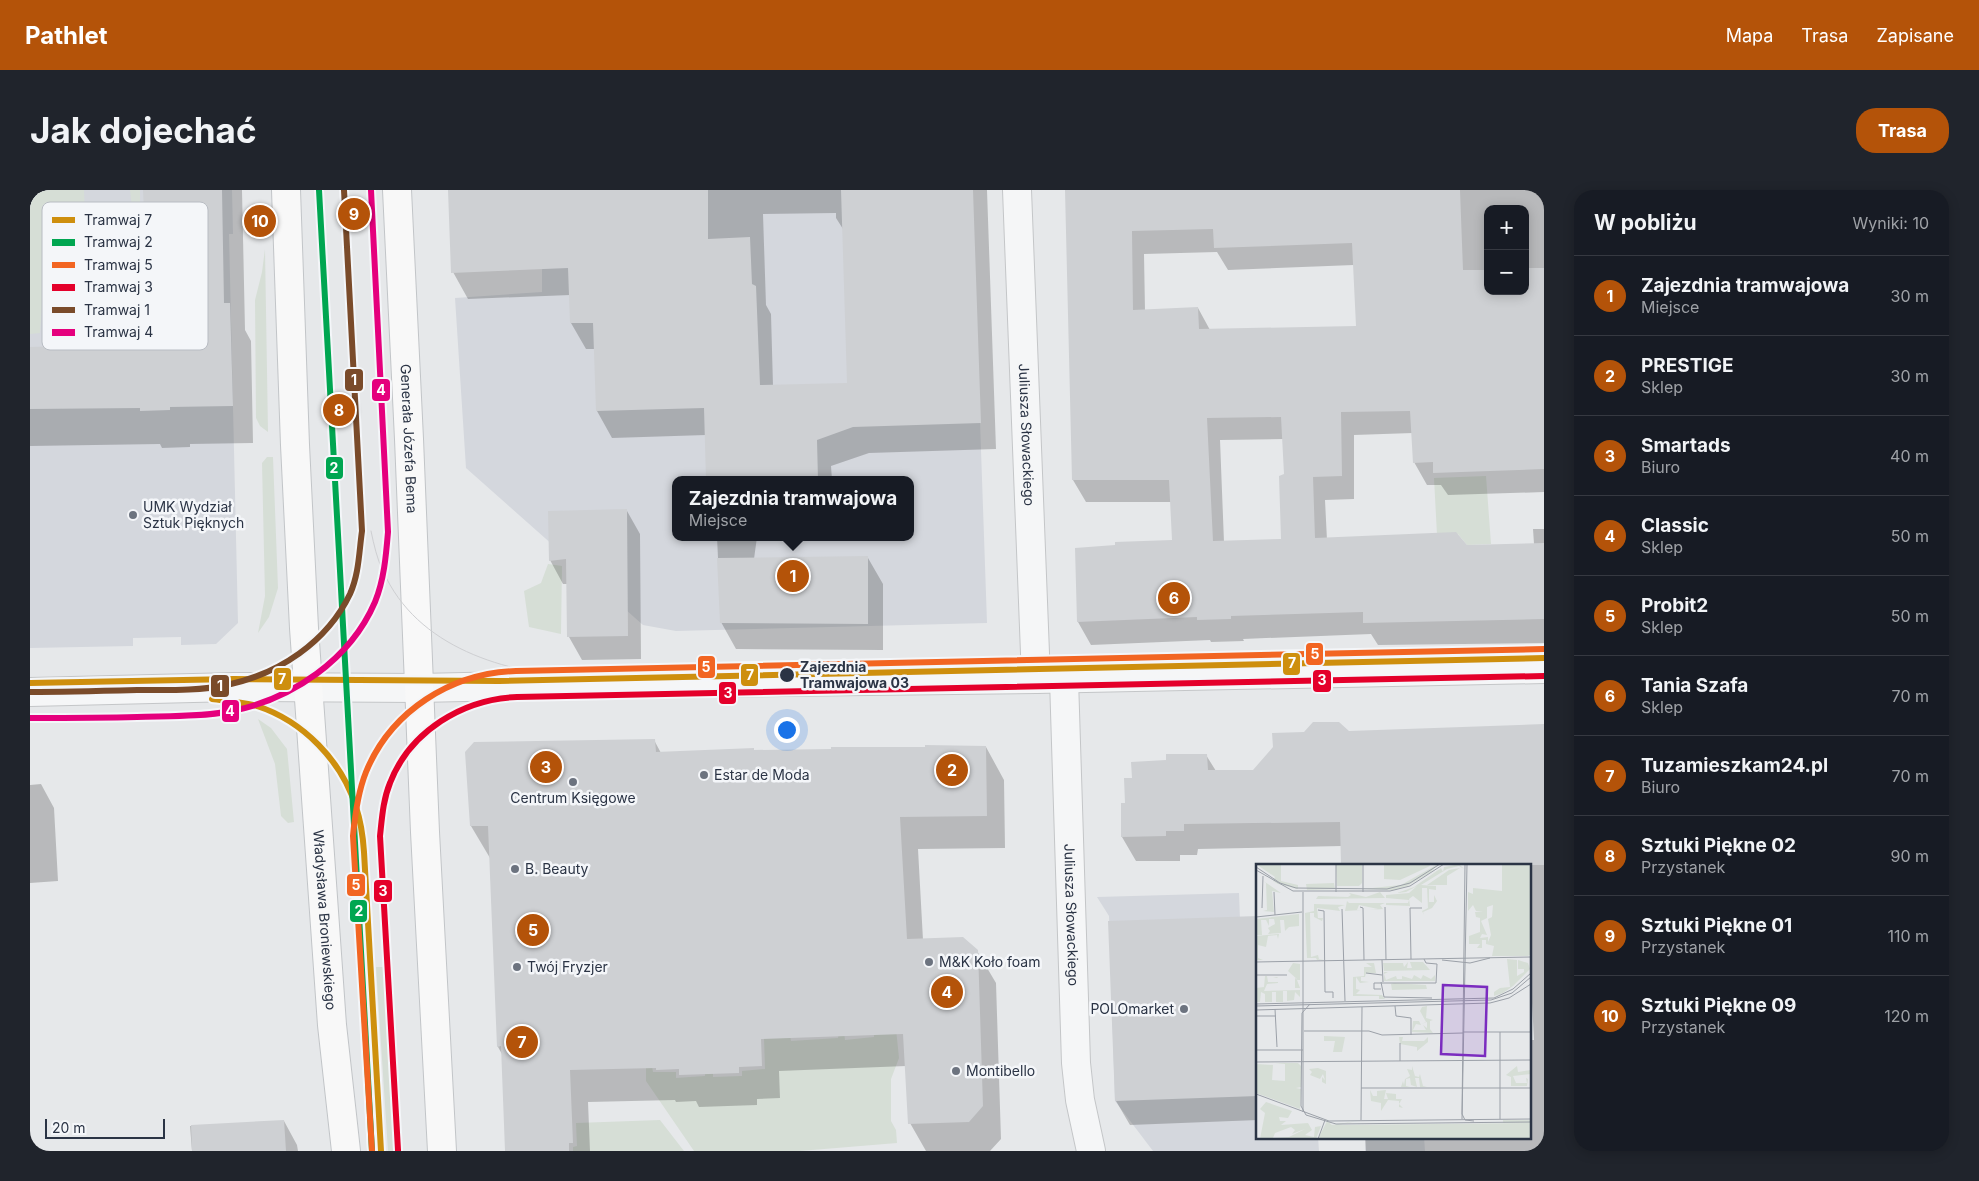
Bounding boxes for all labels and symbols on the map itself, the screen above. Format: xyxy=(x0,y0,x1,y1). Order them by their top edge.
pin: 9 xyxy=(338,195,370,233)
legend xyxy=(42,202,208,350)
pin: 10 xyxy=(244,202,276,240)
text: Tramwaj 7 xyxy=(84,211,152,228)
text: Tramwaj 2 xyxy=(84,233,153,250)
text: Tramwaj 5 xyxy=(84,256,153,273)
text: Tramwaj 3 xyxy=(84,278,153,295)
text: Tramwaj 1 xyxy=(84,301,150,318)
text: Tramwaj 4 xyxy=(84,323,153,340)
street label: Juliusza Słowackiego xyxy=(1016,363,1038,506)
street label: Generała Józefa Bema xyxy=(397,364,421,514)
line badge: 1 xyxy=(344,368,364,392)
text: 1 xyxy=(351,371,357,388)
line badge: 4 xyxy=(371,378,391,402)
text: 4 xyxy=(376,381,386,398)
pin: 8 xyxy=(323,391,355,429)
line badge: 2 xyxy=(325,456,344,480)
text: 2 xyxy=(330,459,339,476)
place label: UMK Wydział Sztuk Pięknych xyxy=(143,498,244,531)
marker: UMK Wydział Sztuk Pięknych xyxy=(127,509,139,521)
pin: 1 xyxy=(777,557,809,595)
pin: 6 xyxy=(1158,579,1190,617)
line badge: 5 xyxy=(1305,642,1324,666)
text: 5 xyxy=(1311,645,1320,662)
line badge: 7 xyxy=(1282,652,1301,676)
text: 7 xyxy=(1288,654,1296,671)
line badge: 5 xyxy=(697,655,716,679)
text: 5 xyxy=(702,658,711,675)
place label: Zajezdnia Tramwajowa 03 xyxy=(800,658,909,691)
line badge: 7 xyxy=(740,663,759,687)
text: 7 xyxy=(746,666,754,683)
marker: Zajezdnia Tramwajowa 03 xyxy=(778,666,796,684)
line badge: 7 xyxy=(273,667,292,691)
line badge: 3 xyxy=(1312,669,1332,693)
text: 7 xyxy=(278,670,286,687)
text: 3 xyxy=(1317,671,1327,688)
line badge: 1 xyxy=(210,674,230,698)
text: 1 xyxy=(217,677,223,694)
line badge: 3 xyxy=(718,681,737,705)
text: 3 xyxy=(723,684,733,701)
line badge: 4 xyxy=(221,699,240,723)
text: 4 xyxy=(225,702,235,719)
your location xyxy=(774,717,800,743)
pin: 3 xyxy=(530,748,562,786)
pin: 2 xyxy=(936,751,968,789)
place label: Estar de Moda xyxy=(714,766,810,783)
marker: Estar de Moda xyxy=(698,769,710,781)
marker: Centrum Księgowe xyxy=(567,776,579,788)
place label: Centrum Księgowe xyxy=(510,789,636,806)
street label: Władysława Broniewskiego xyxy=(310,829,340,1011)
street label: Juliusza Słowackiego xyxy=(1061,843,1083,986)
place label: B. Beauty xyxy=(525,860,589,877)
marker: B. Beauty xyxy=(509,863,521,875)
inset map xyxy=(1256,864,1532,1138)
line badge: 5 xyxy=(346,873,366,897)
text: 5 xyxy=(352,876,361,893)
line badge: 3 xyxy=(373,879,393,903)
text: 3 xyxy=(378,882,388,899)
line badge: 2 xyxy=(349,899,368,923)
text: 2 xyxy=(355,902,364,919)
pin: 5 xyxy=(517,911,549,949)
place label: M&K Koło foam xyxy=(939,953,1040,970)
marker: M&K Koło foam xyxy=(923,956,935,968)
place label: Twój Fryzjer xyxy=(527,958,608,975)
marker: Twój Fryzjer xyxy=(511,961,523,973)
pin: 4 xyxy=(931,973,963,1011)
place label: POLOmarket xyxy=(1090,1000,1174,1017)
marker: POLOmarket xyxy=(1178,1003,1190,1015)
pin: 7 xyxy=(506,1023,538,1061)
place label: Montibello xyxy=(966,1062,1035,1079)
marker: Montibello xyxy=(950,1065,962,1077)
scale bar xyxy=(45,1116,165,1139)

